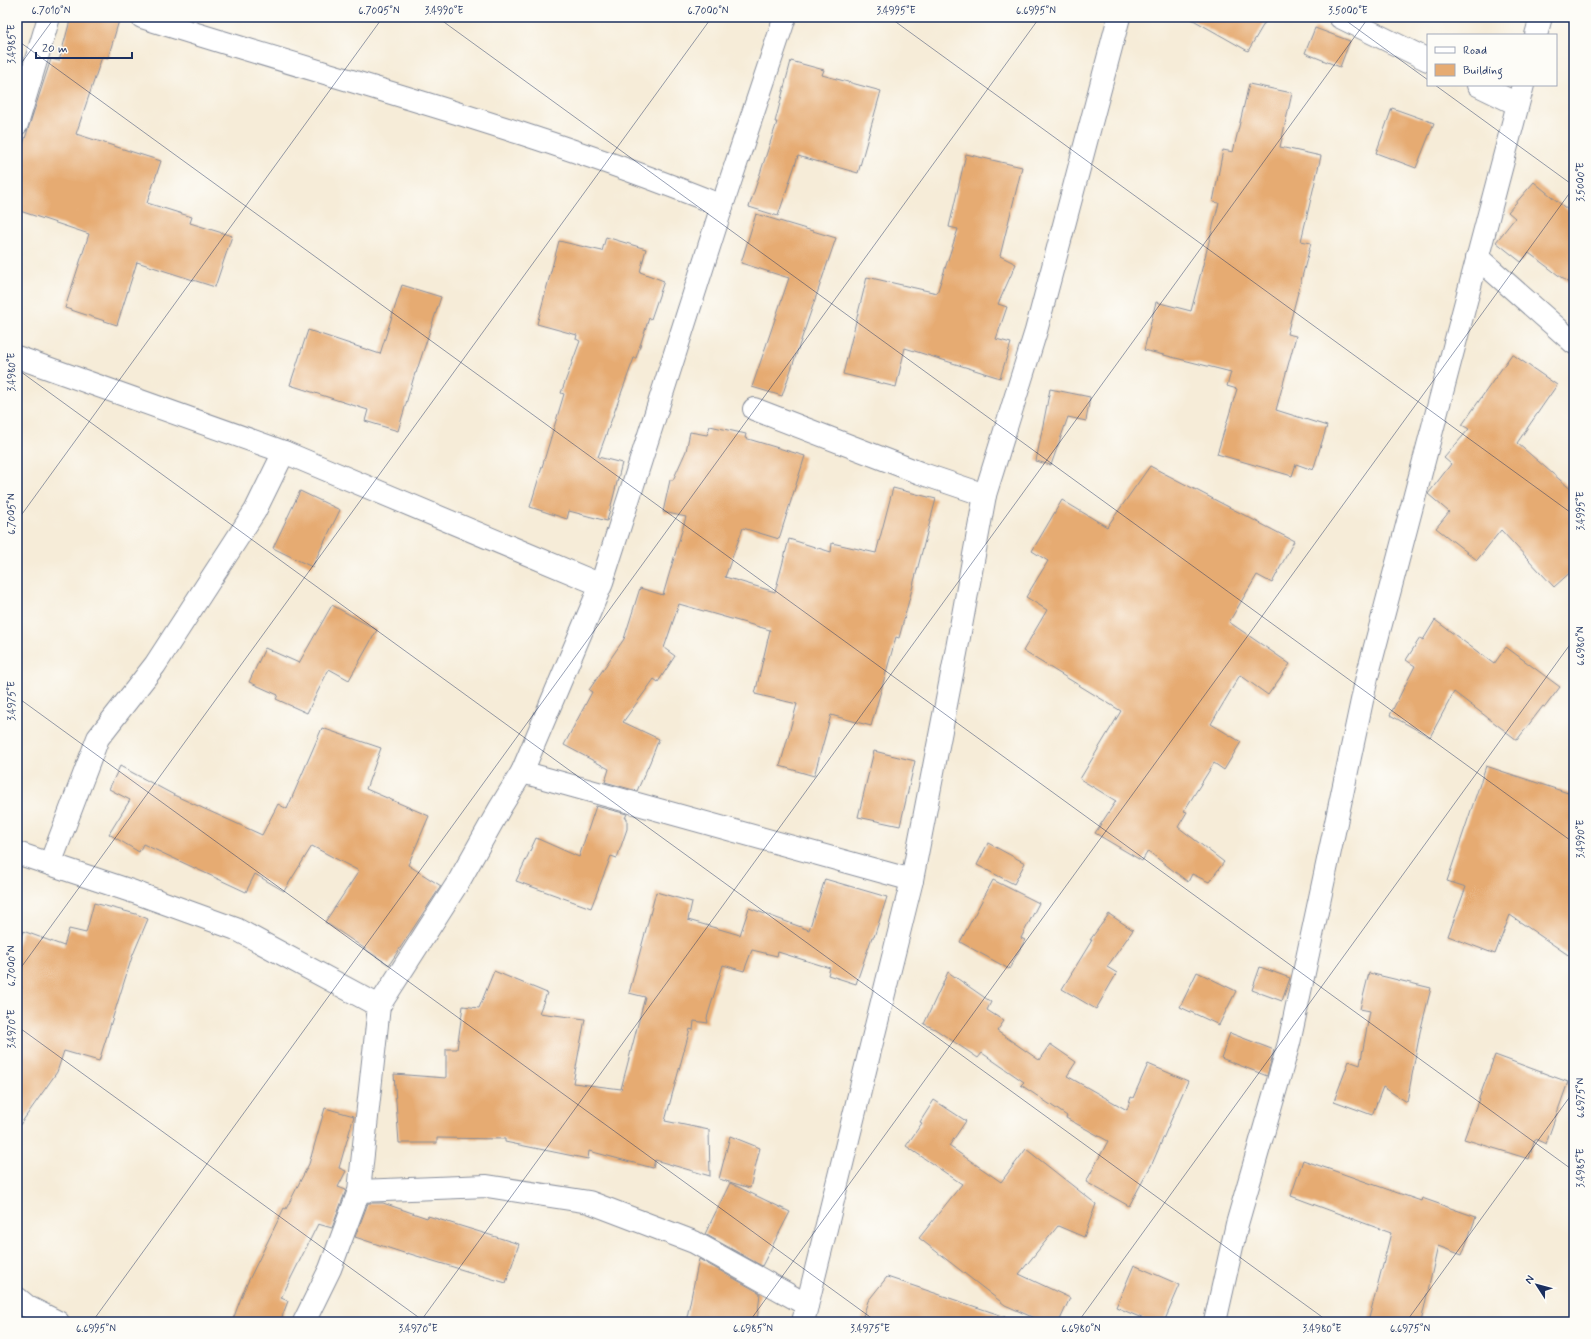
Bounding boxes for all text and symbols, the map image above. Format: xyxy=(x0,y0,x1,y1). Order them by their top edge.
text: 6.7010°N xyxy=(32,4,71,18)
text: 6.7005°N xyxy=(358,4,400,18)
text: 3.4990°E xyxy=(425,4,464,18)
text: 6.7000°N xyxy=(688,4,729,18)
text: 3.4995°E xyxy=(876,4,916,18)
text: 6.6995°N xyxy=(1016,4,1056,18)
text: 3.5000°E xyxy=(1328,4,1368,18)
text: 3.4985°E xyxy=(5,24,19,64)
scale bar xyxy=(36,34,132,60)
legend xyxy=(1427,34,1557,86)
text: 20 m xyxy=(42,41,68,57)
text: Road xyxy=(1463,43,1487,59)
text: Building xyxy=(1463,63,1503,80)
text: 3.5000°E xyxy=(1574,162,1588,202)
text: 3.4980°E xyxy=(5,352,19,391)
text: 3.4995°E xyxy=(1574,491,1588,531)
text: 6.7005°N xyxy=(5,493,19,535)
text: 6.6980°N xyxy=(1574,626,1588,666)
text: 3.4975°E xyxy=(5,681,19,721)
text: 3.4990°E xyxy=(1574,819,1588,858)
text: 6.7000°N xyxy=(5,945,19,986)
text: 3.4970°E xyxy=(5,1009,19,1049)
text: 6.6975°N xyxy=(1574,1078,1588,1118)
text: 3.4985°E xyxy=(1574,1148,1588,1188)
north arrow xyxy=(1517,1265,1557,1305)
text: N xyxy=(1522,1273,1538,1287)
text: 6.6995°N xyxy=(76,1322,116,1336)
text: 3.4970°E xyxy=(398,1322,438,1336)
text: 6.6985°N xyxy=(733,1322,773,1336)
text: 3.4975°E xyxy=(850,1322,890,1336)
text: 6.6980°N xyxy=(1061,1322,1101,1336)
text: 3.4980°E xyxy=(1303,1322,1342,1336)
text: 6.6975°N xyxy=(1390,1322,1430,1336)

